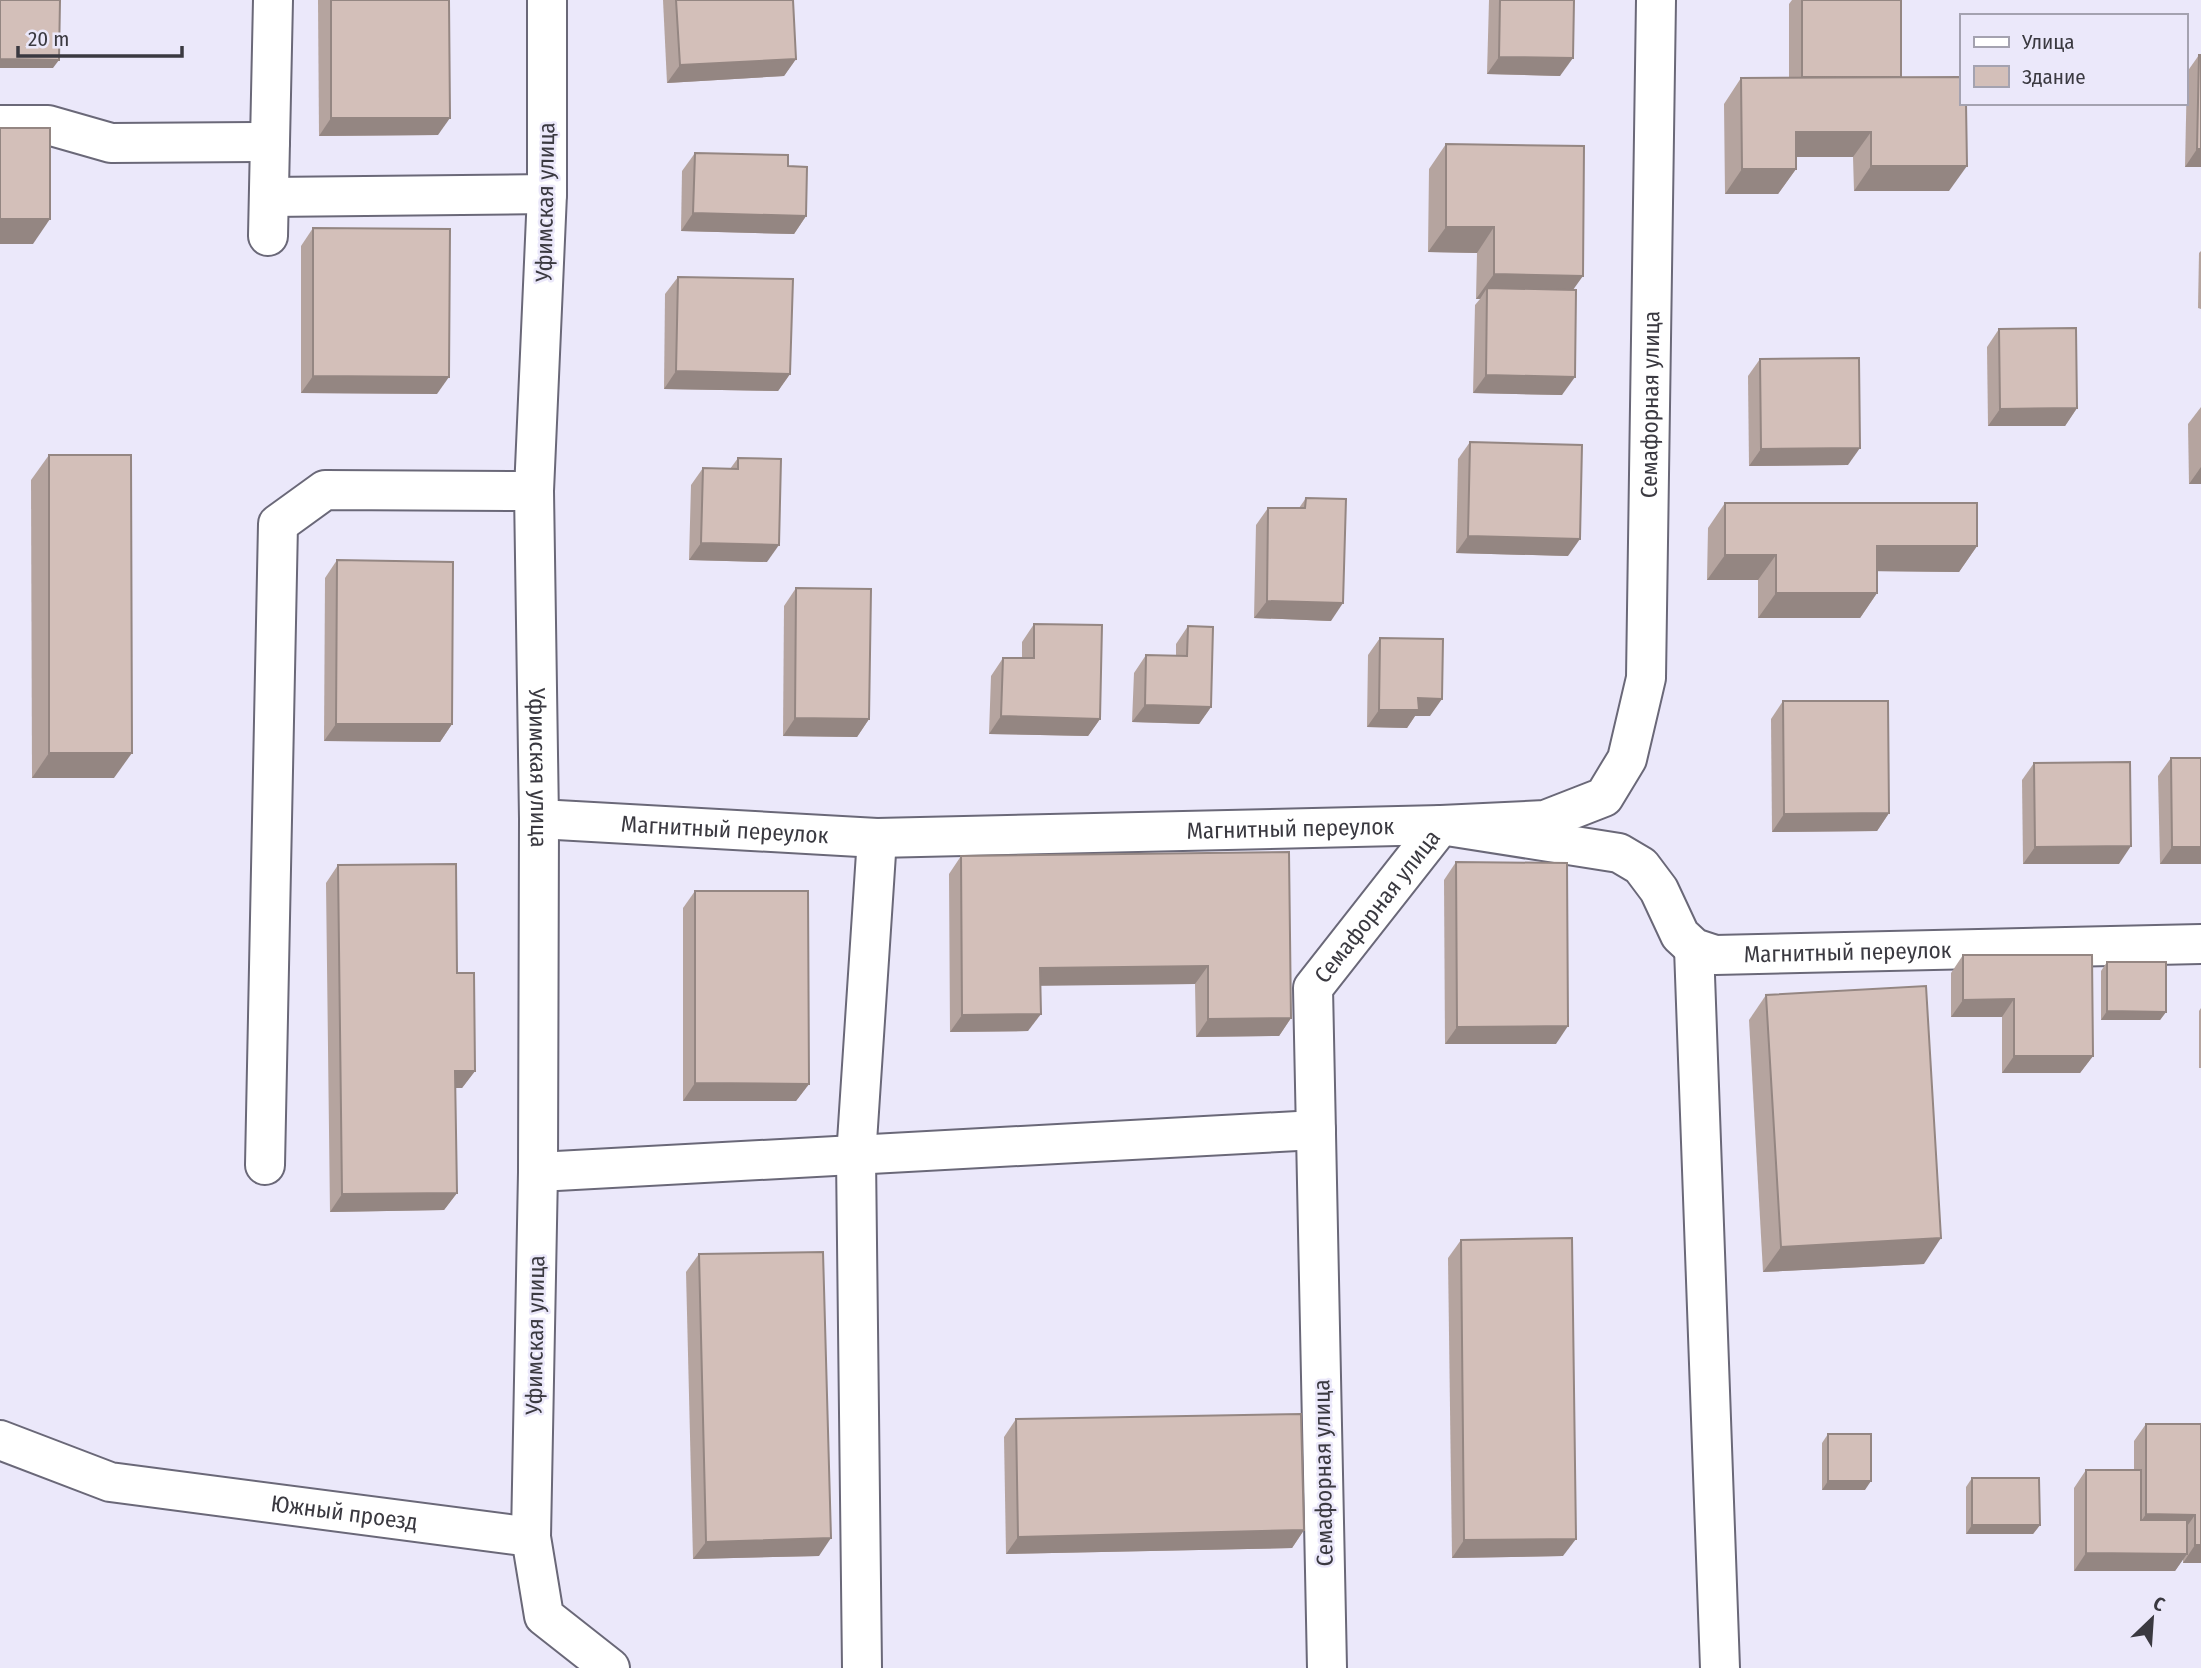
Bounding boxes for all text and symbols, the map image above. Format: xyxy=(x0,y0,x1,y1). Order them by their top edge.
scale bar xyxy=(18,14,182,58)
legend xyxy=(1960,14,2187,105)
text: 20 m xyxy=(28,26,69,52)
text: Улица xyxy=(2021,29,2075,55)
text: Здание xyxy=(2022,64,2086,90)
street label: Уфимская улица xyxy=(530,122,560,283)
street label: Семафорная улица xyxy=(1635,311,1665,498)
street label: Уфимская улица xyxy=(523,687,553,848)
street label: Магнитный переулок xyxy=(620,810,829,849)
street label: Магнитный переулок xyxy=(1186,812,1395,845)
street label: Семафорная улица xyxy=(1308,824,1446,989)
street label: Магнитный переулок xyxy=(1743,936,1952,968)
street label: Уфимская улица xyxy=(520,1255,550,1416)
street label: Семафорная улица xyxy=(1307,1379,1339,1567)
street label: Южный проезд xyxy=(269,1489,419,1536)
north arrow xyxy=(2117,1584,2187,1654)
text: С xyxy=(2150,1592,2168,1617)

